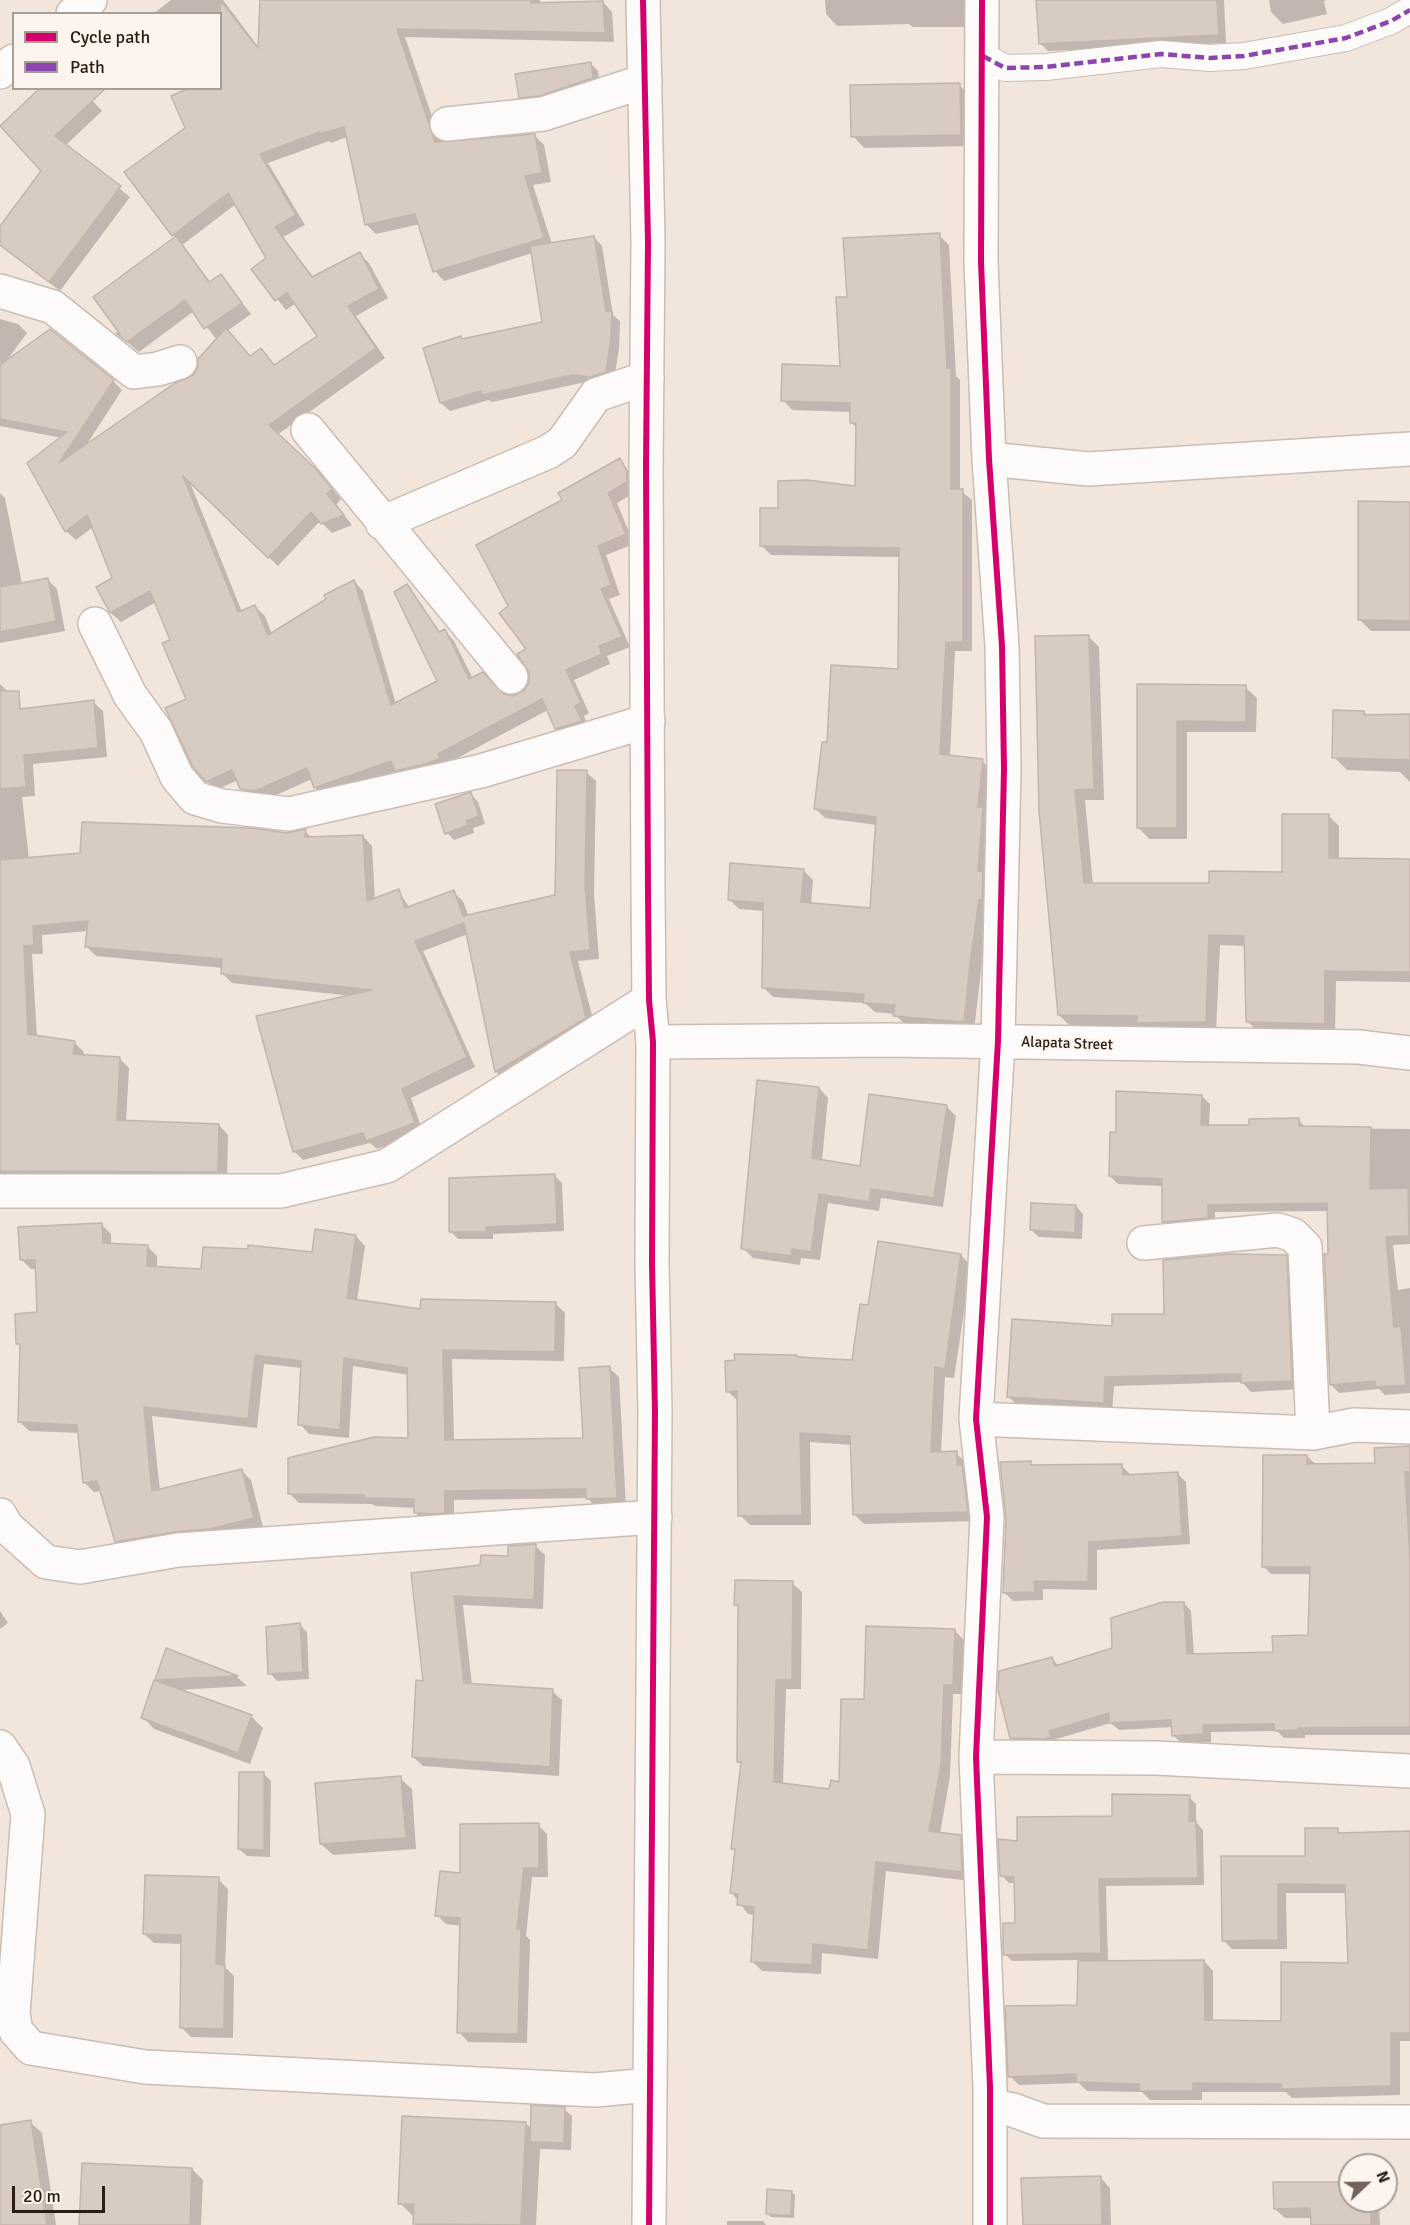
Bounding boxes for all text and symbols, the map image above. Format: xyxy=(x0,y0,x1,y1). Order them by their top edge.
legend xyxy=(12,12,222,90)
text: Cycle path xyxy=(70,26,150,48)
text: Path xyxy=(70,56,105,78)
street label: Alapata Street xyxy=(1021,1033,1113,1055)
north arrow xyxy=(1338,2153,1398,2213)
text: N xyxy=(1371,2168,1394,2186)
scale bar xyxy=(15,2174,108,2212)
text: 20 m xyxy=(23,2185,61,2207)

